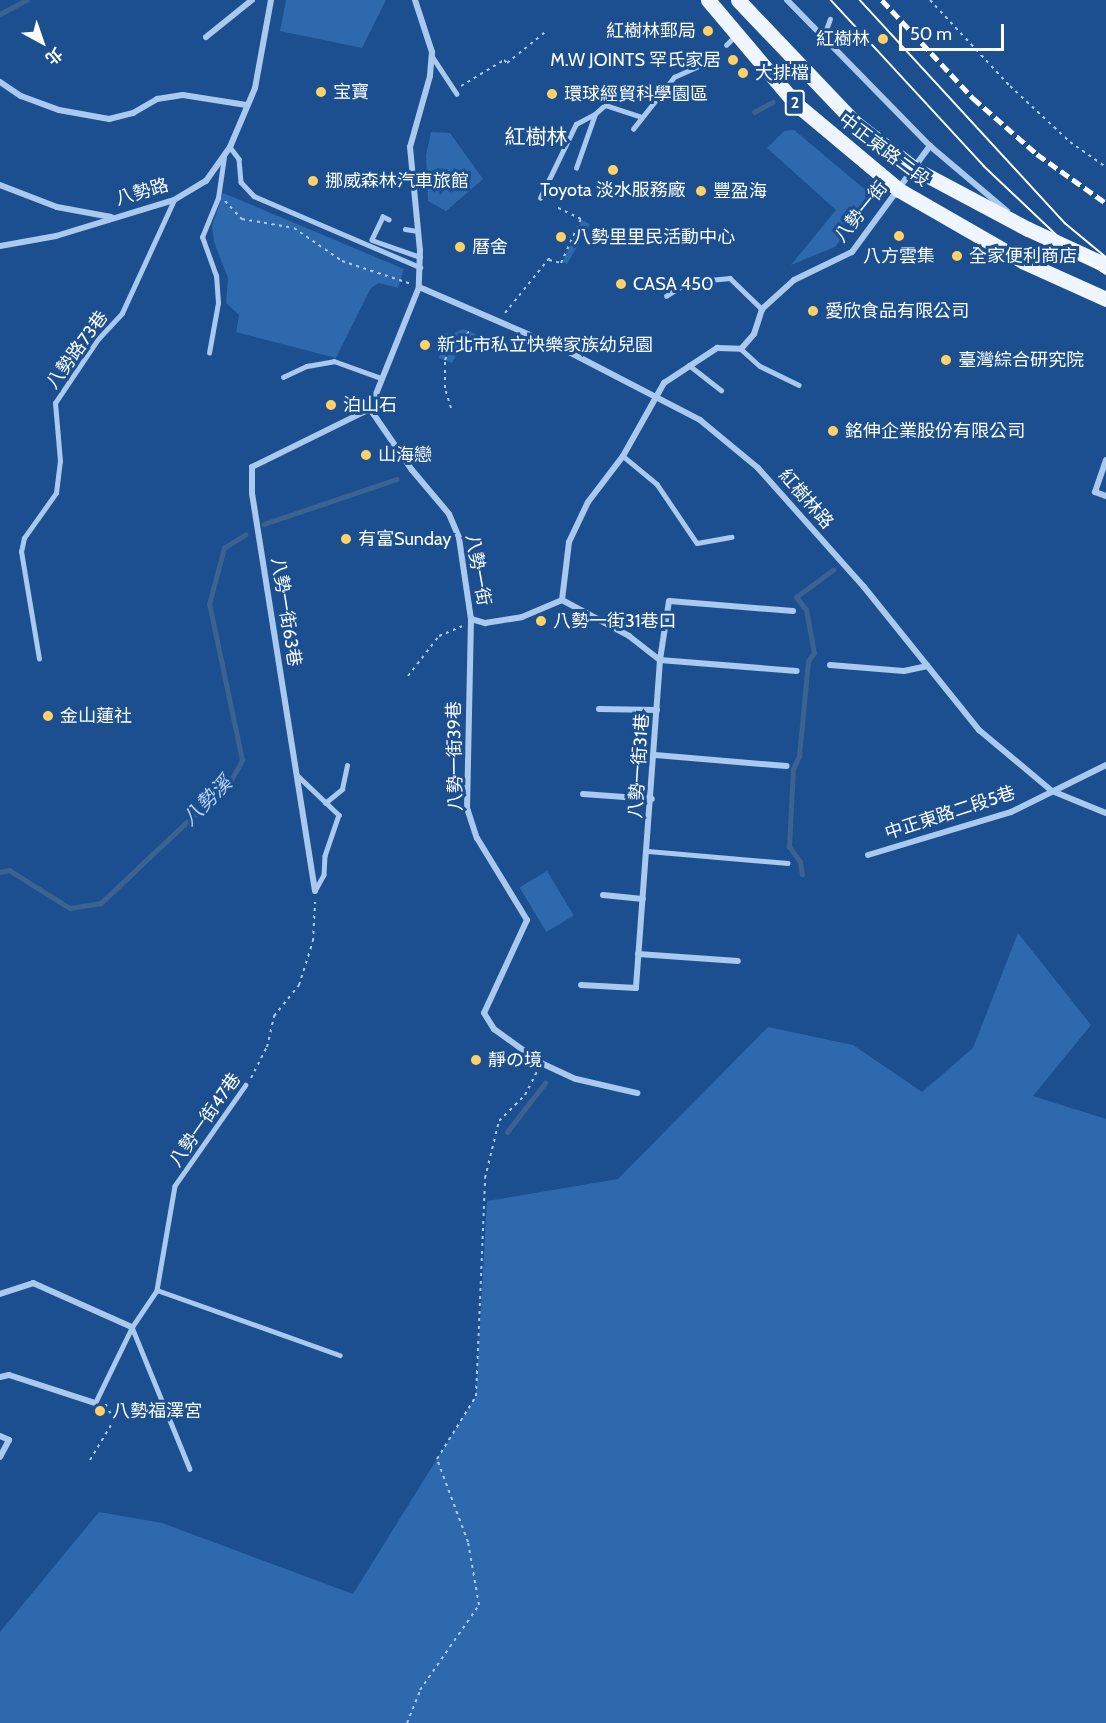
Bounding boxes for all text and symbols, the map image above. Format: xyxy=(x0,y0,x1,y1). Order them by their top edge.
north arrow xyxy=(12,12,72,72)
scale bar xyxy=(902,12,1007,50)
place label: 紅樹林郵局 xyxy=(606,20,696,42)
text: 50 m xyxy=(910,23,952,45)
marker: 紅樹林郵局 xyxy=(701,24,715,38)
place label: 紅樹林 xyxy=(816,28,870,50)
marker: 紅樹林 xyxy=(874,30,892,48)
text: 北 xyxy=(42,44,66,69)
place label: M.W JOINTS 罕氏家居 xyxy=(550,49,721,71)
marker: M.W JOINTS 罕氏家居 xyxy=(726,53,740,67)
place label: 大排檔 xyxy=(755,62,809,84)
marker: 大排檔 xyxy=(736,66,750,80)
place label: 宝寶 xyxy=(333,81,369,103)
place label: 環球經貿科學園區 xyxy=(564,83,708,105)
marker: 宝寶 xyxy=(314,85,328,99)
marker: 環球經貿科學園區 xyxy=(545,87,559,101)
road number: 2 xyxy=(784,90,806,116)
street label: 中正東路二段 xyxy=(834,109,934,191)
district label: 紅樹林 xyxy=(505,124,567,150)
marker: Toyota 淡水服務廠 xyxy=(606,163,620,177)
place label: 挪威森林汽車旅館 xyxy=(325,170,469,192)
street label: 八勢路 xyxy=(113,174,171,210)
marker: 挪威森林汽車旅館 xyxy=(306,174,320,188)
street label: 八勢一街 xyxy=(830,177,892,247)
place label: Toyota 淡水服務廠 xyxy=(540,179,686,201)
place label: 豐盈海 xyxy=(713,180,767,202)
marker: 豐盈海 xyxy=(694,184,708,198)
place label: 八勢里里民活動中心 xyxy=(573,226,735,248)
marker: 八方雲集 xyxy=(892,229,906,243)
marker: 八勢里里民活動中心 xyxy=(554,230,568,244)
place label: 曆舍 xyxy=(472,236,508,258)
marker: 曆舍 xyxy=(453,240,467,254)
place label: 八方雲集 xyxy=(863,245,935,267)
place label: 全家便利商店 xyxy=(969,245,1077,267)
marker: 全家便利商店 xyxy=(950,249,964,263)
place label: CASA 450 xyxy=(633,273,714,295)
marker: CASA 450 xyxy=(614,277,628,291)
place label: 愛欣食品有限公司 xyxy=(825,300,969,322)
marker: 愛欣食品有限公司 xyxy=(806,304,820,318)
street label: 八勢路73巷 xyxy=(42,307,112,393)
place label: 新北市私立快樂家族幼兒園 xyxy=(437,334,653,356)
marker: 新北市私立快樂家族幼兒園 xyxy=(418,338,432,352)
place label: 臺灣綜合研究院 xyxy=(958,349,1084,371)
marker: 臺灣綜合研究院 xyxy=(939,353,953,367)
place label: 泊山石 xyxy=(343,394,397,416)
marker: 泊山石 xyxy=(324,398,338,412)
place label: 銘伸企業股份有限公司 xyxy=(845,420,1025,442)
marker: 銘伸企業股份有限公司 xyxy=(826,424,840,438)
place label: 山海戀 xyxy=(378,444,432,466)
marker: 山海戀 xyxy=(359,448,373,462)
street label: 紅樹林路 xyxy=(774,465,838,533)
place label: 有富Sunday xyxy=(358,528,451,550)
marker: 有富Sunday xyxy=(339,532,353,546)
street label: 八勢一街 xyxy=(461,533,495,607)
street label: 八勢一街63巷 xyxy=(267,556,305,668)
place label: 八勢一街31巷口 xyxy=(553,610,677,632)
marker: 八勢一街31巷口 xyxy=(534,614,548,628)
street label: 八勢一街39巷 xyxy=(443,701,467,811)
place label: 金山蓮社 xyxy=(60,705,132,727)
marker: 金山蓮社 xyxy=(41,709,55,723)
street label: 八勢一街31巷 xyxy=(625,713,653,819)
water label: 八勢溪 xyxy=(177,771,237,831)
street label: 中正東路二段5巷 xyxy=(882,782,1018,844)
place label: 靜の境 xyxy=(488,1049,542,1071)
marker: 靜の境 xyxy=(469,1053,483,1067)
street label: 八勢一街47巷 xyxy=(165,1069,245,1171)
place label: 八勢福澤宮 xyxy=(112,1400,202,1422)
marker: 八勢福澤宮 xyxy=(93,1404,107,1418)

